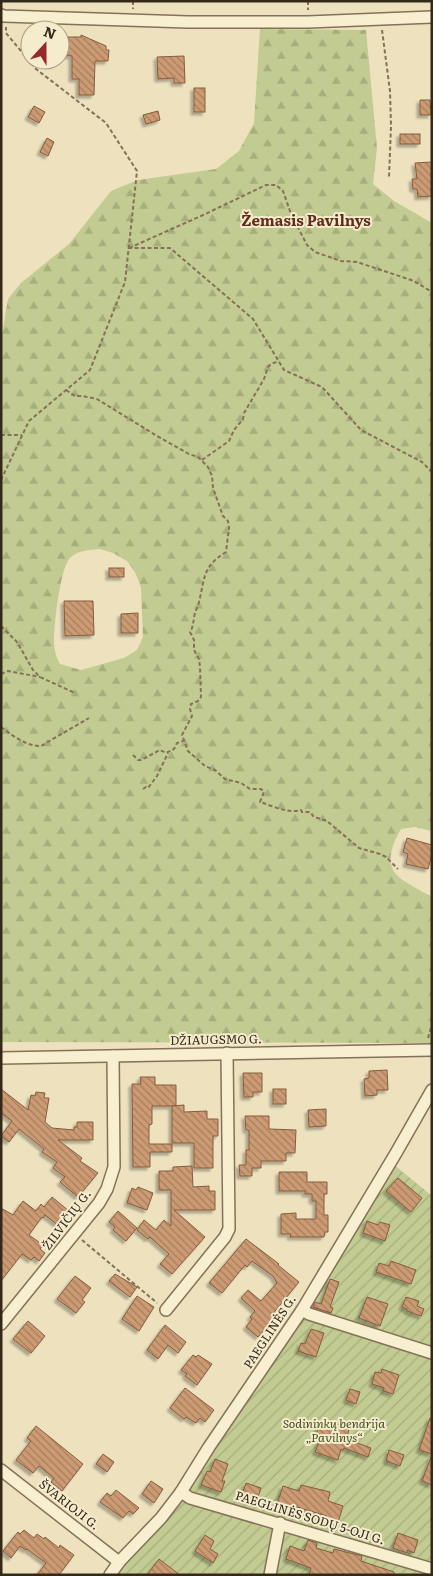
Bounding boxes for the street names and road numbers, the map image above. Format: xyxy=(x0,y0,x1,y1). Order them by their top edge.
street label: DŽIAUGSMO G. xyxy=(170,1029,262,1049)
street label: ŽILVIČIŲ G. xyxy=(38,1185,95,1253)
street label: PAEGLINĖS G. xyxy=(239,1291,300,1372)
street label: ŠVARIOJI G. xyxy=(35,1475,104,1534)
street label: PAEGLINĖS SODŲ 5-OJI G. xyxy=(233,1486,387,1548)

